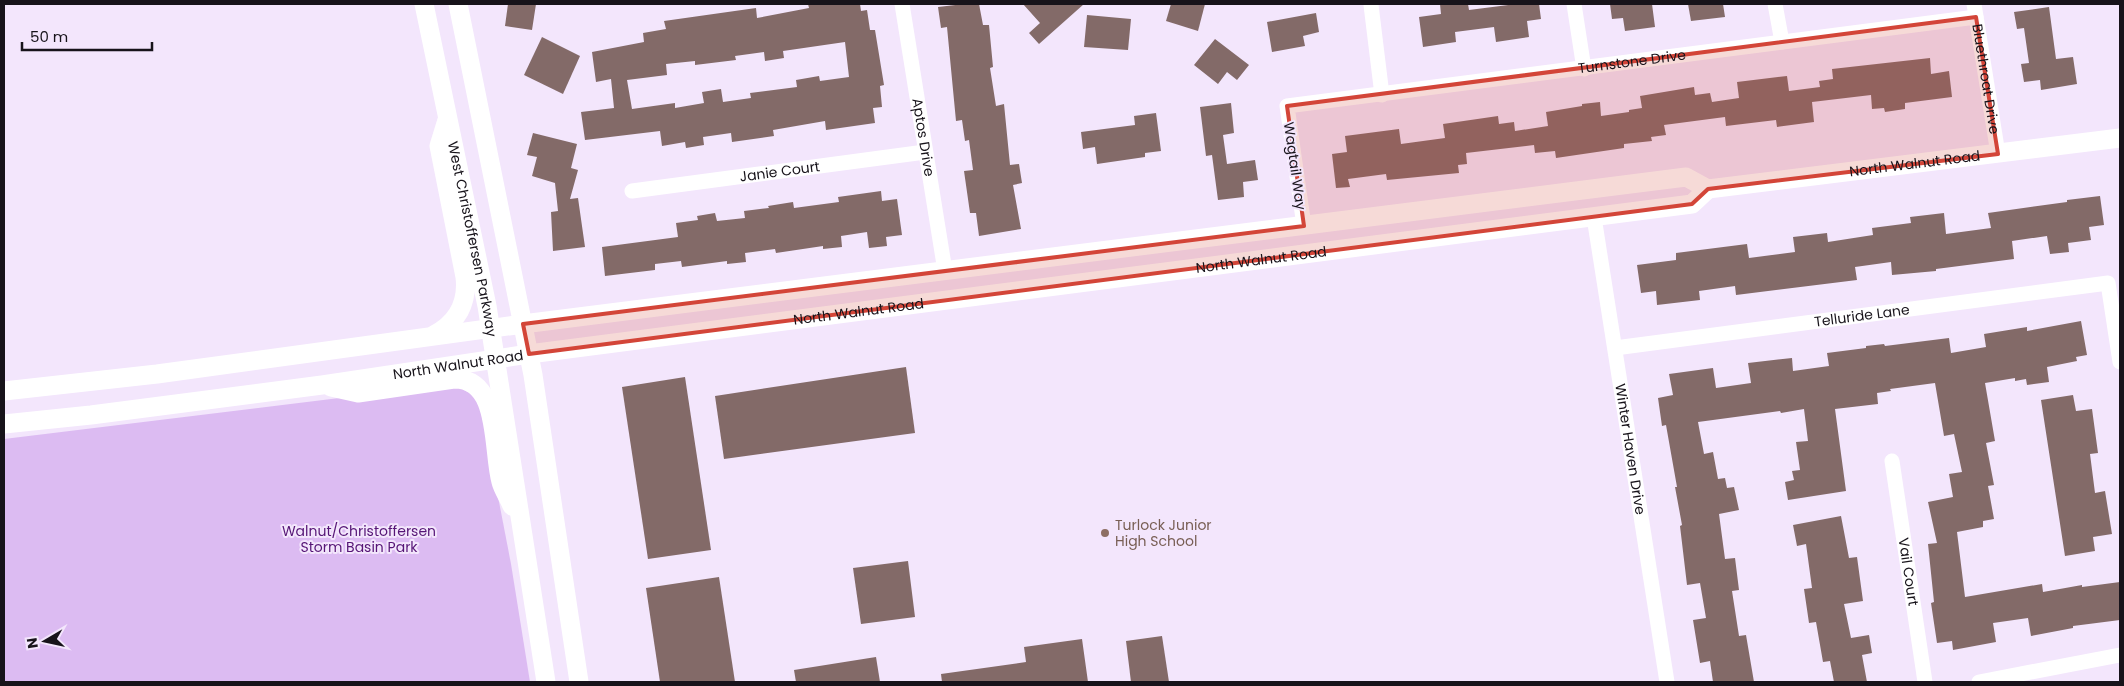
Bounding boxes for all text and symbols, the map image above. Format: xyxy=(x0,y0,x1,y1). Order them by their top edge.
scale bar xyxy=(22,20,152,52)
street label: Bluethroat Drive xyxy=(1967,22,2005,136)
text: 50 m xyxy=(30,26,68,47)
street label: Turnstone Drive xyxy=(1577,45,1687,78)
street label: Aptos Drive xyxy=(907,97,940,178)
street label: Wagtail Way xyxy=(1279,121,1311,211)
street label: West Christoffersen Parkway xyxy=(443,139,502,338)
street label: North Walnut Road xyxy=(1848,145,1981,181)
street label: Janie Court xyxy=(738,156,821,187)
street label: North Walnut Road xyxy=(1195,241,1328,278)
street label: North Walnut Road xyxy=(792,293,925,330)
street label: Telluride Lane xyxy=(1813,299,1911,332)
street label: North Walnut Road xyxy=(391,345,525,384)
street label: Winter Haven Drive xyxy=(1610,382,1651,516)
place label: Turlock Junior High School xyxy=(1115,515,1212,551)
park label: Walnut/Christoffersen Storm Basin Park xyxy=(282,521,436,557)
marker: Turlock Junior High School xyxy=(1099,527,1111,539)
street label: Vail Court xyxy=(1894,536,1924,607)
north arrow xyxy=(20,616,70,666)
text: N xyxy=(21,636,43,650)

